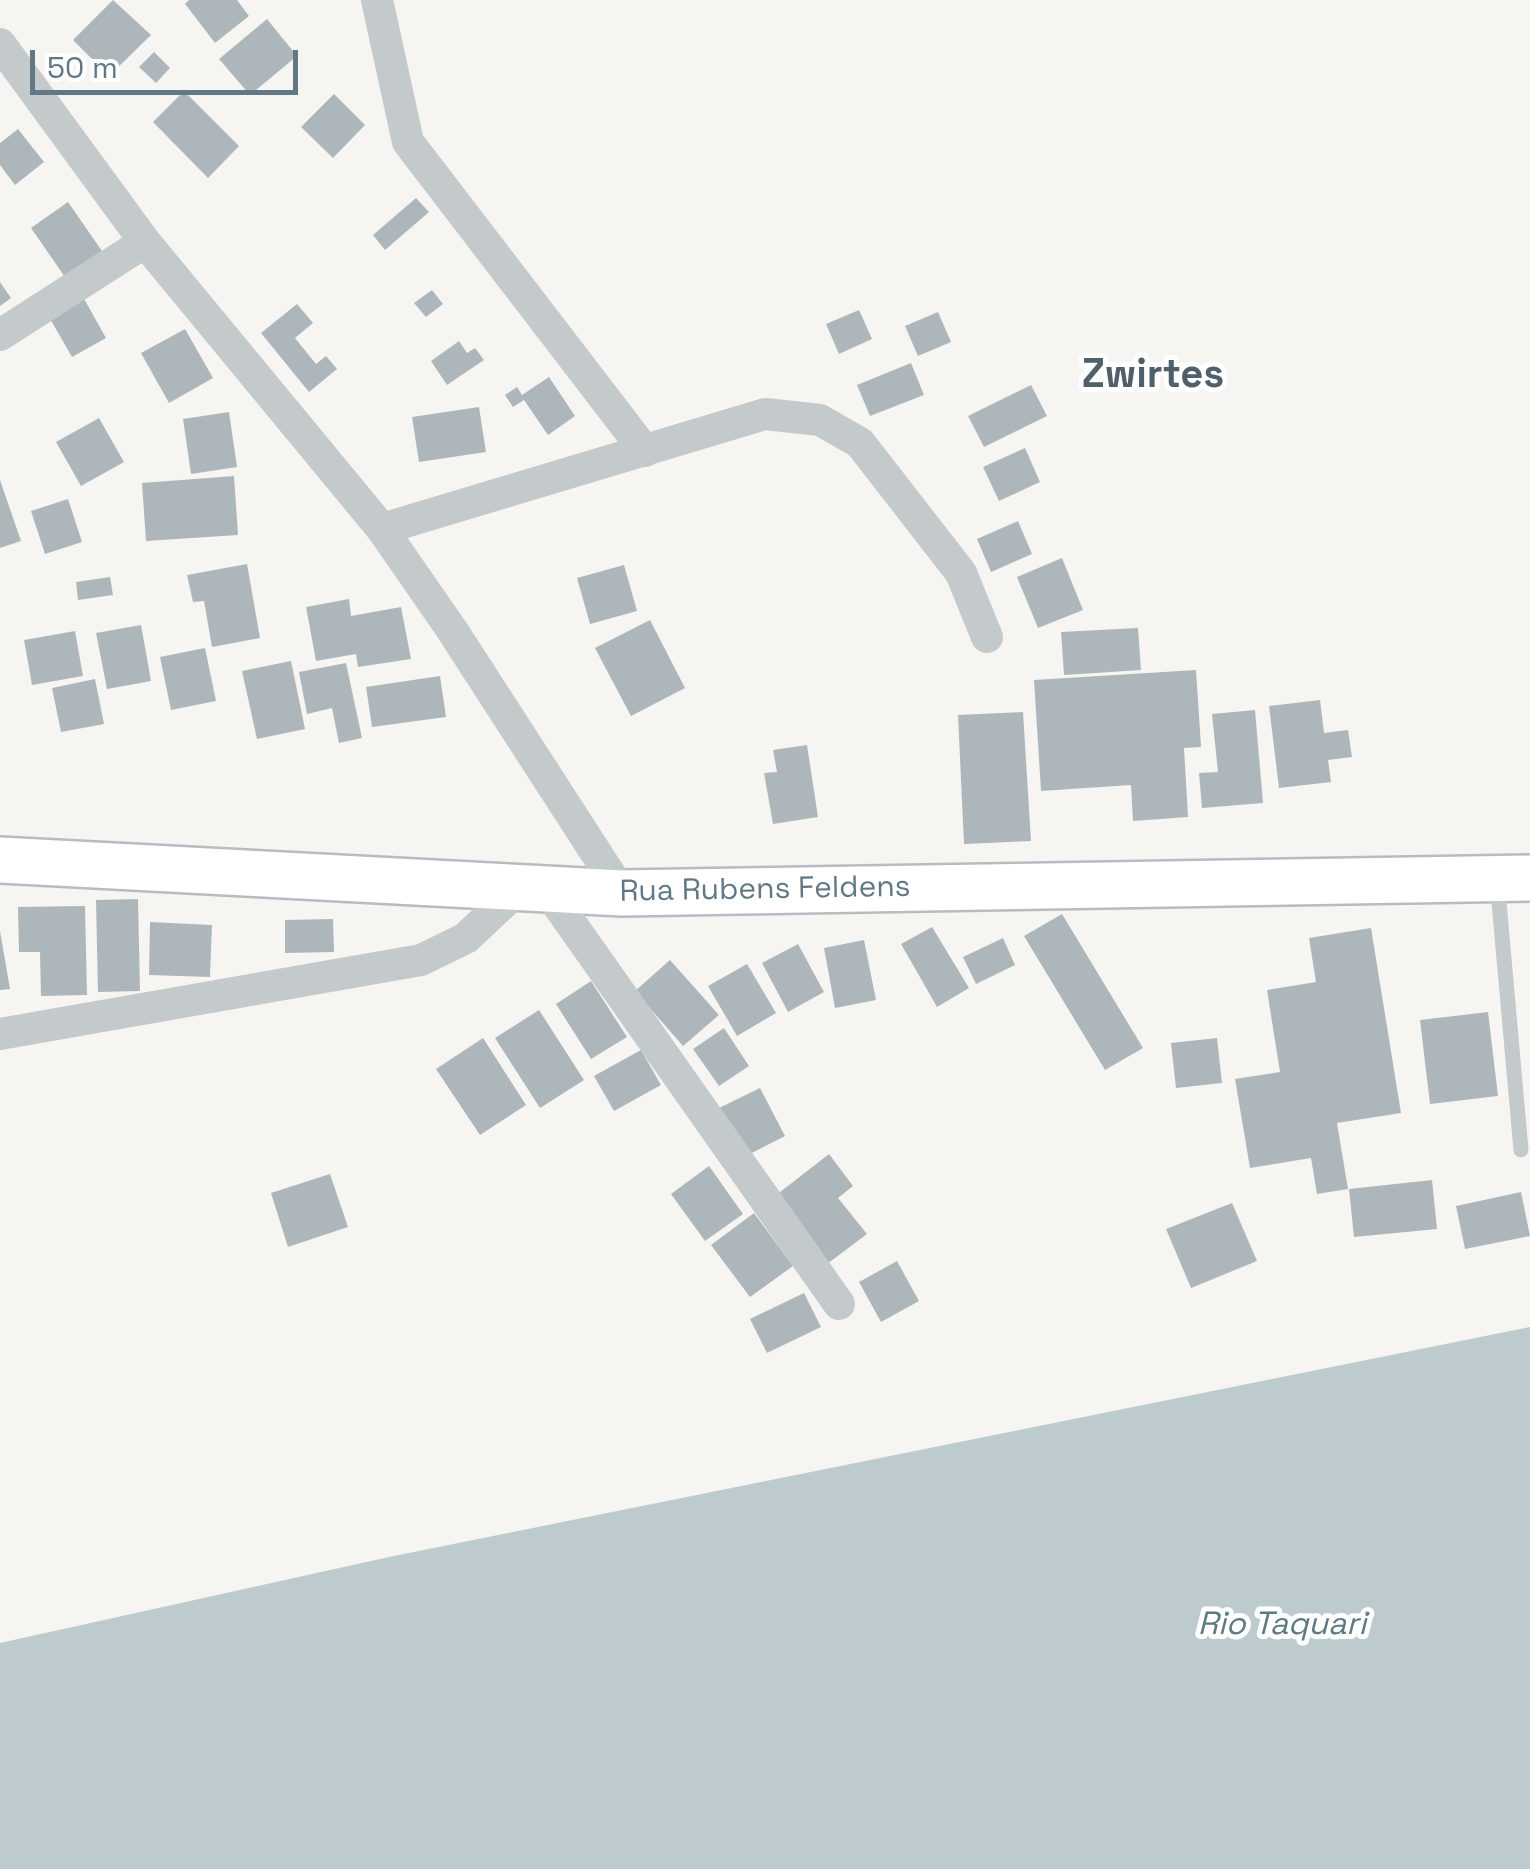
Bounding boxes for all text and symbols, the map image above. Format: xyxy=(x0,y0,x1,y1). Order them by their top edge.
scale bar xyxy=(35,30,302,92)
text: 50 m xyxy=(47,48,118,87)
district label: Zwirtes xyxy=(1082,352,1224,400)
street label: Rua Rubens Feldens xyxy=(619,869,911,911)
water label: Rio Taquari xyxy=(1198,1606,1366,1644)

